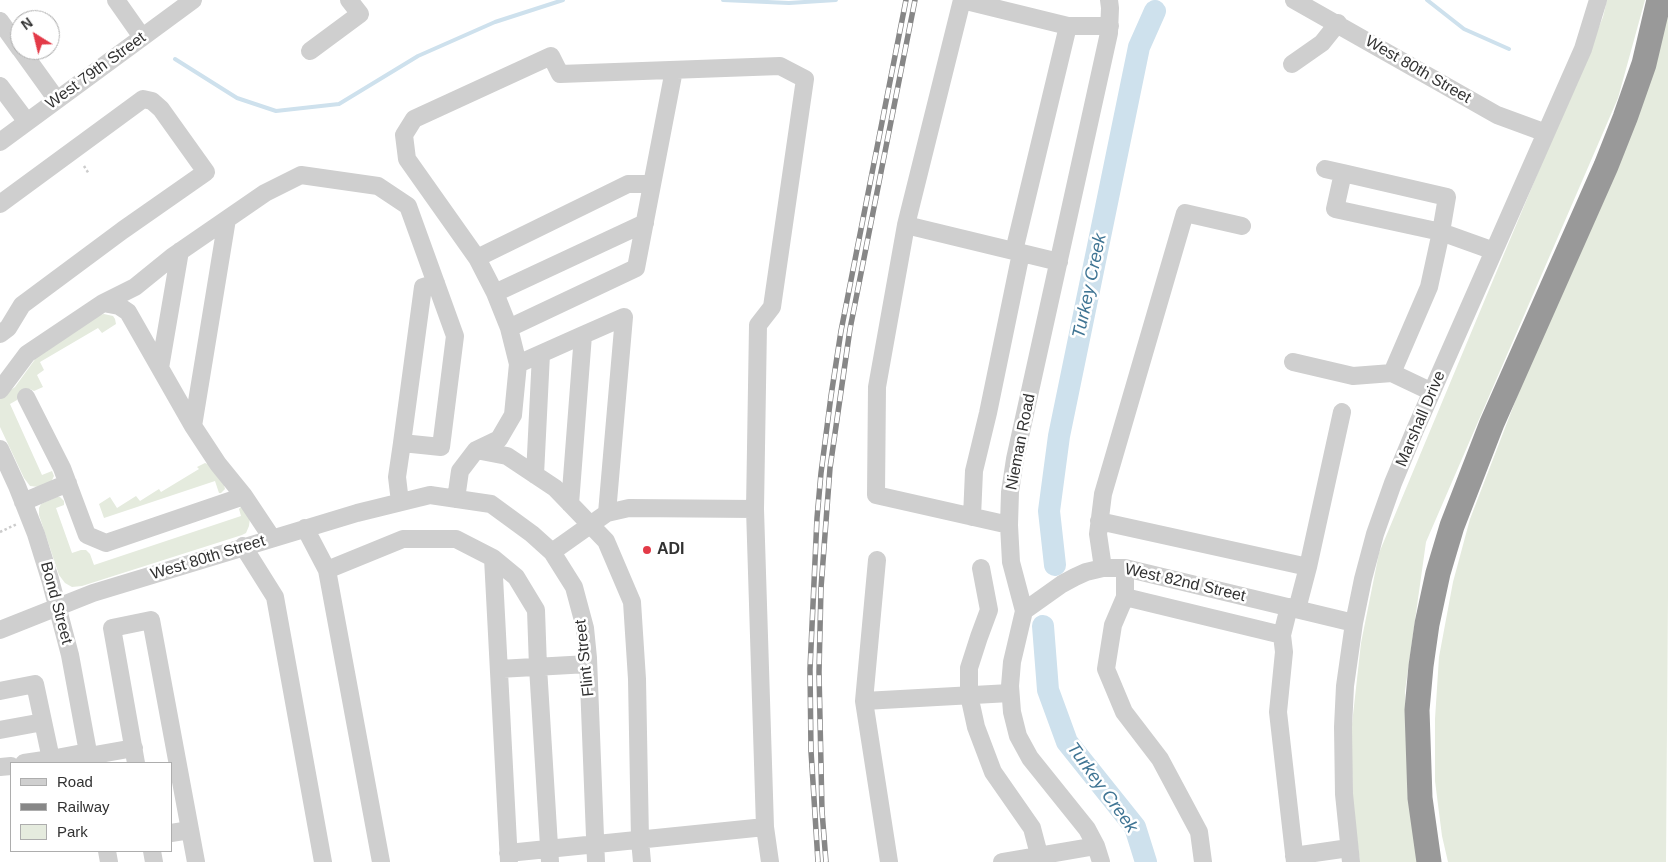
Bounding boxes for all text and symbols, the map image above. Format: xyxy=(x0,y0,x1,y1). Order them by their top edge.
north arrow xyxy=(10,10,60,60)
text: N xyxy=(18,14,36,33)
street label: West 79th Street xyxy=(42,28,150,114)
street label: West 80th Street xyxy=(1362,32,1474,108)
water label: Turkey Creek xyxy=(1068,232,1112,340)
street label: Marshall Drive xyxy=(1392,368,1450,470)
street label: Nieman Road xyxy=(1002,392,1040,492)
street label: West 80th Street xyxy=(148,531,268,585)
place label: ADI xyxy=(657,540,685,560)
marker: ADI xyxy=(641,544,653,556)
street label: Bond Street xyxy=(36,560,76,646)
street label: West 82nd Street xyxy=(1123,560,1247,606)
street label: Flint Street xyxy=(571,619,599,697)
water label: Turkey Creek xyxy=(1062,738,1142,838)
legend xyxy=(10,762,172,852)
text: Road xyxy=(57,773,93,790)
text: Railway xyxy=(57,798,110,815)
text: Park xyxy=(57,823,88,840)

